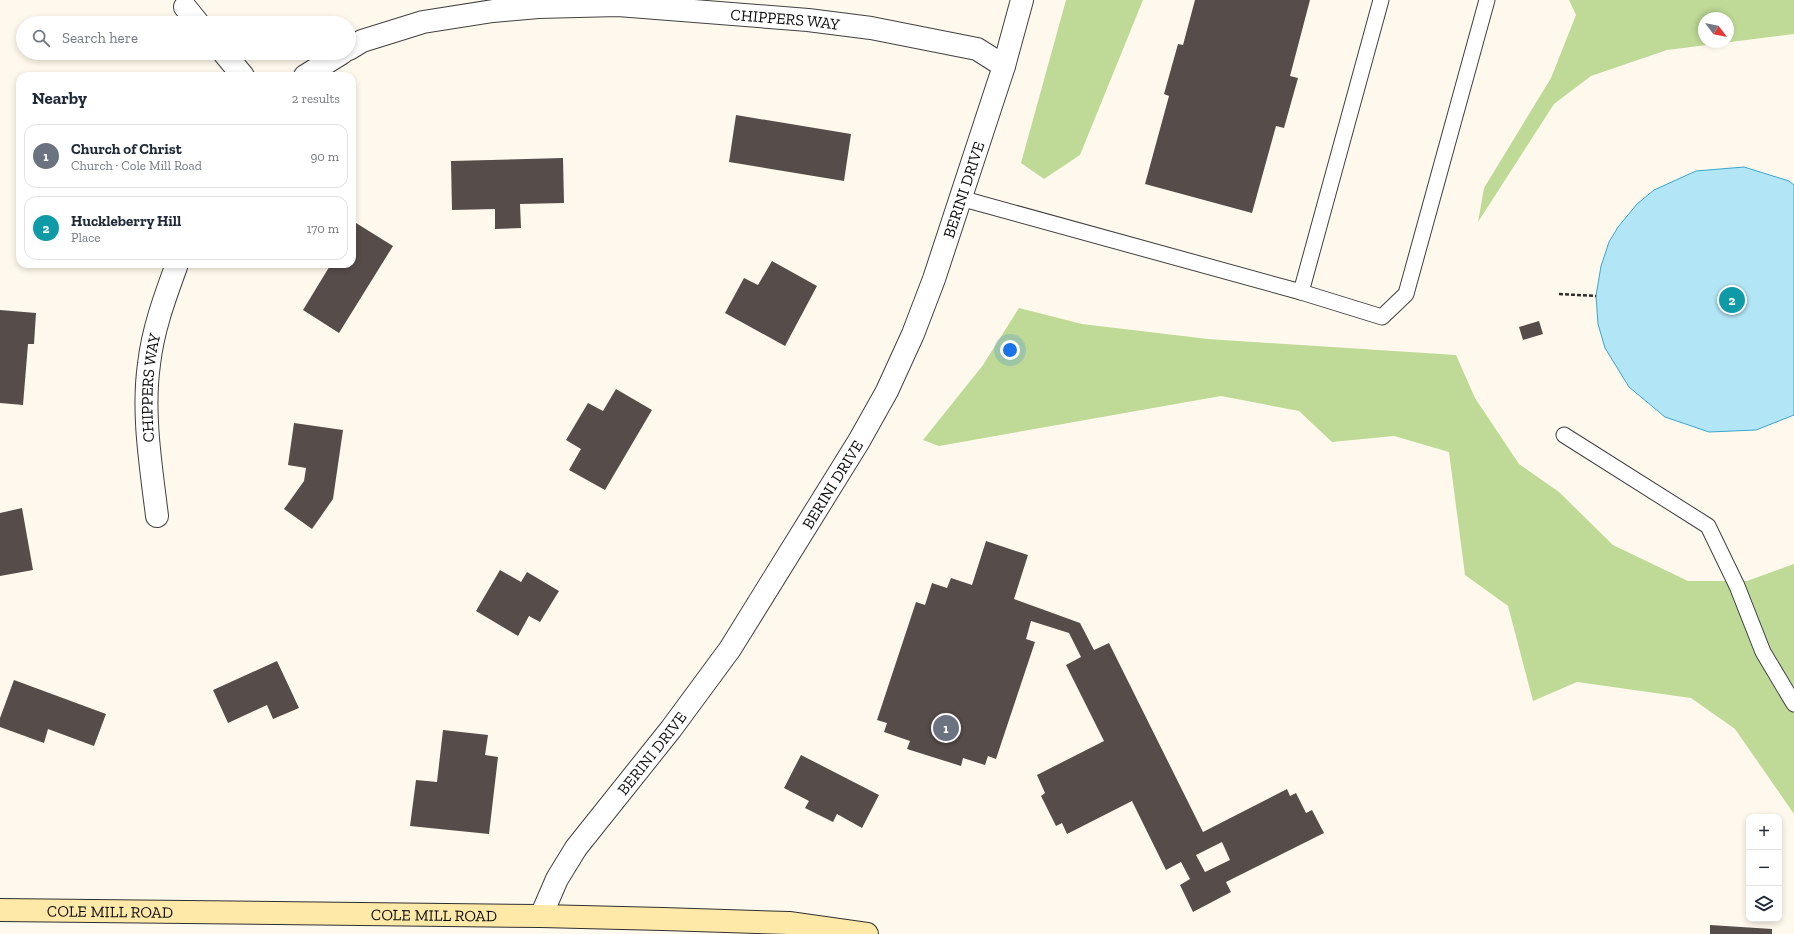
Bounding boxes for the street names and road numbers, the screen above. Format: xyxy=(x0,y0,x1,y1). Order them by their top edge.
street label: CHIPPERS WAY xyxy=(730,4,841,33)
street label: BERINI DRIVE xyxy=(939,139,988,240)
street label: CHIPPERS WAY xyxy=(137,331,164,443)
street label: BERINI DRIVE xyxy=(797,437,867,532)
street label: BERINI DRIVE xyxy=(613,708,690,798)
street label: COLE MILL ROAD xyxy=(47,901,173,921)
street label: COLE MILL ROAD xyxy=(371,905,497,925)

